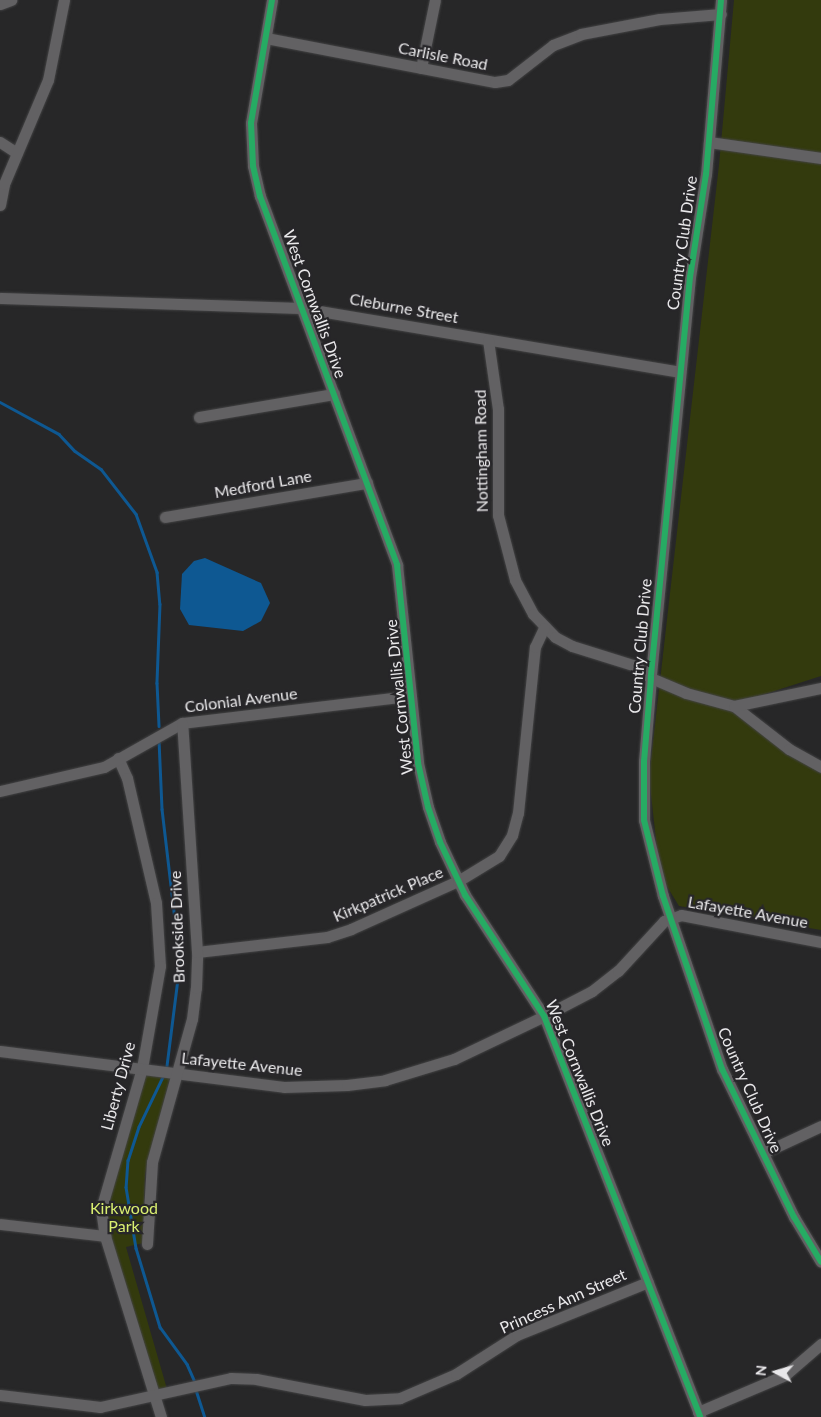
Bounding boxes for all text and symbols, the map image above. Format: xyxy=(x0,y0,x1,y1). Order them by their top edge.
street label: Carlisle Road xyxy=(397,38,489,74)
street label: Country Club Drive xyxy=(663,174,701,312)
street label: West Cornwallis Drive xyxy=(279,227,351,381)
street label: Cleburne Street xyxy=(348,289,460,327)
street label: Nottingham Road xyxy=(470,390,492,512)
street label: Medford Lane xyxy=(213,466,313,502)
street label: Country Club Drive xyxy=(625,578,655,714)
street label: West Cornwallis Drive xyxy=(381,618,417,776)
street label: Colonial Avenue xyxy=(183,684,299,716)
street label: Kirkpatrick Place xyxy=(330,862,446,926)
street label: Brookside Drive xyxy=(165,871,189,983)
street label: Lafayette Avenue xyxy=(686,892,810,932)
street label: West Cornwallis Drive xyxy=(542,997,618,1149)
street label: Country Club Drive xyxy=(714,1024,786,1156)
street label: Liberty Drive xyxy=(97,1039,139,1133)
street label: Lafayette Avenue xyxy=(180,1048,304,1080)
park label: Kirkwood Park xyxy=(90,1198,158,1236)
street label: Princess Ann Street xyxy=(497,1264,629,1338)
north arrow xyxy=(751,1347,801,1397)
text: N xyxy=(752,1364,770,1377)

